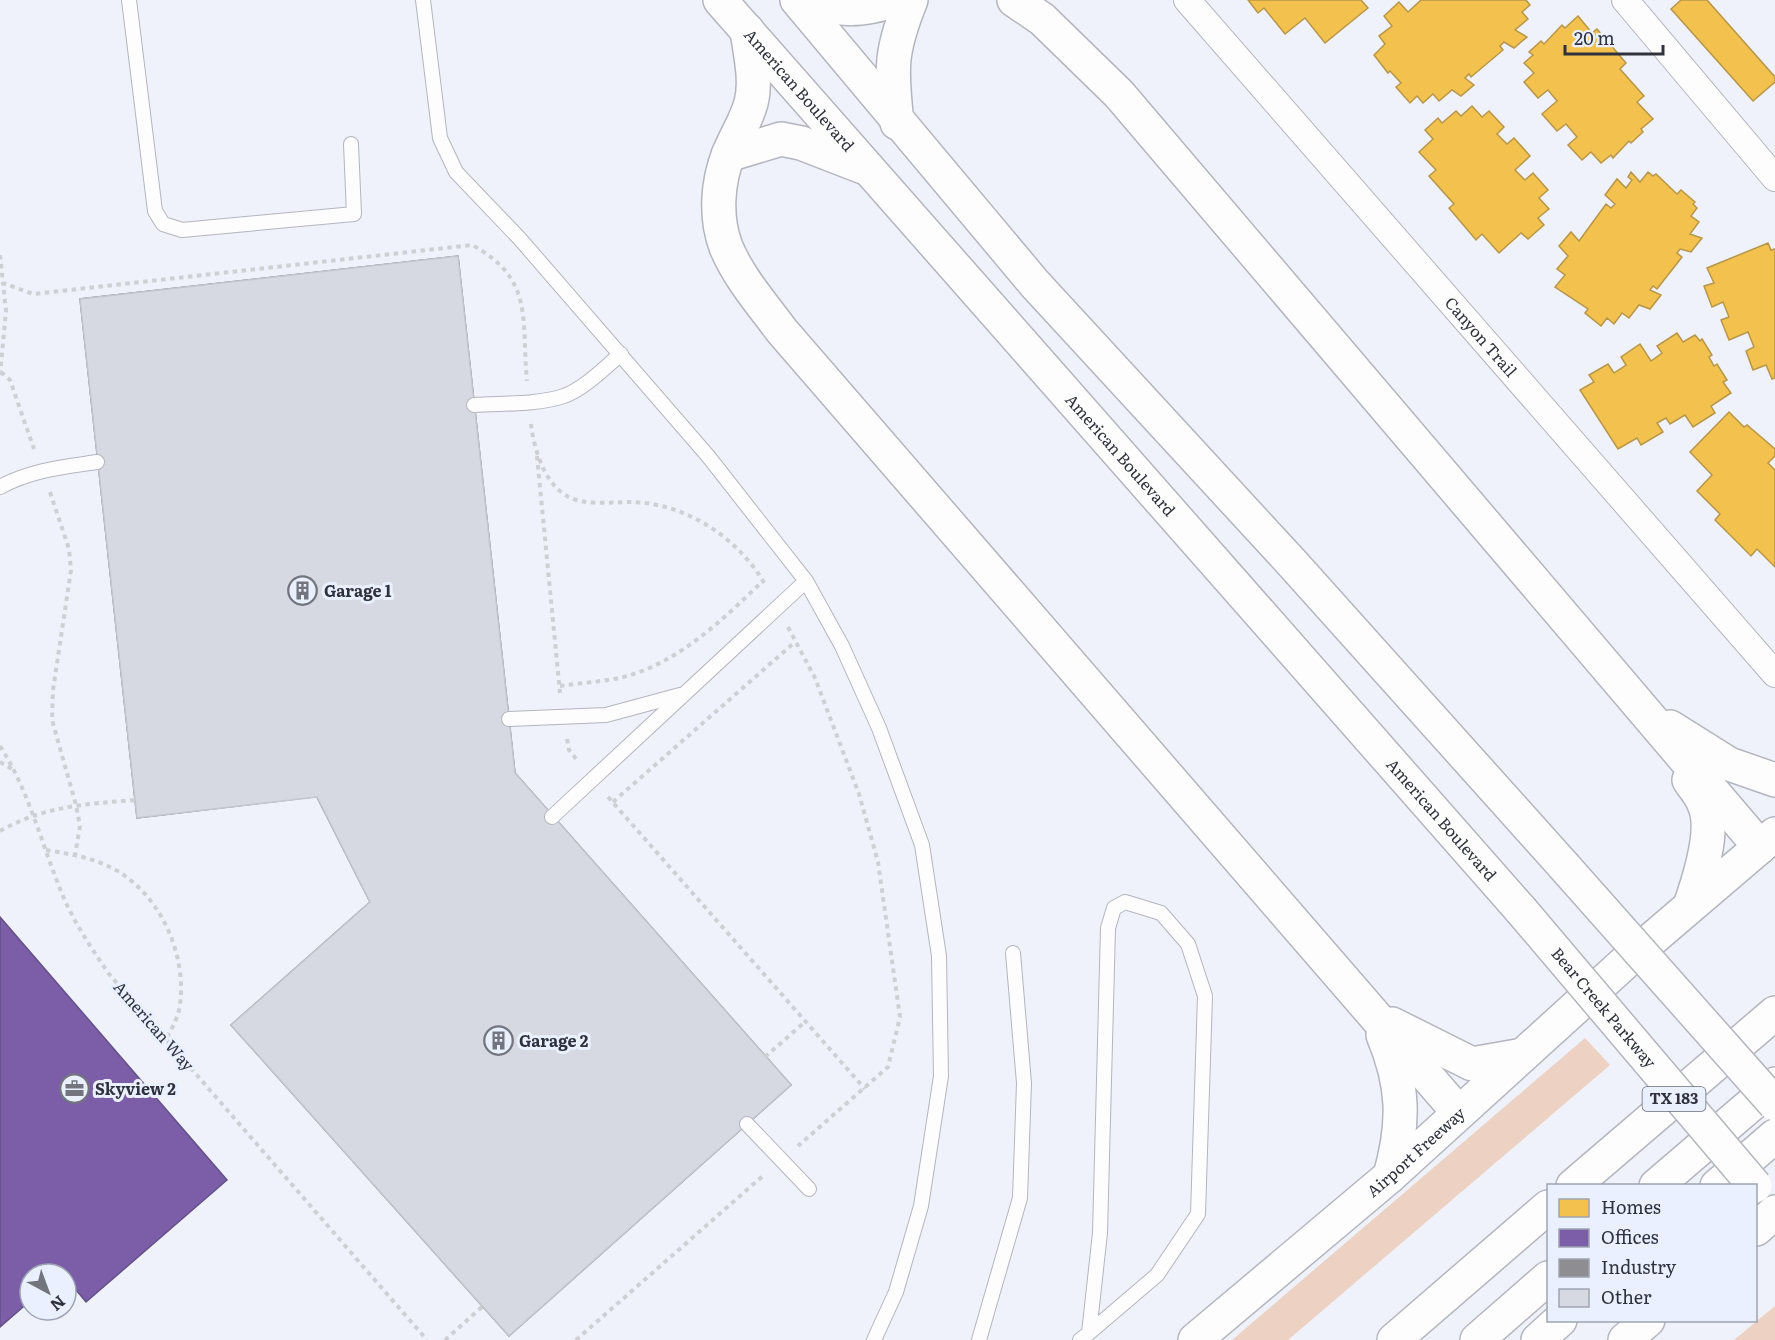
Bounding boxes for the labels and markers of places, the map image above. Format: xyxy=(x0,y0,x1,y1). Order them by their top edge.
building icon: Garage 1 xyxy=(287,575,319,607)
place label: Garage 1 xyxy=(324,578,392,602)
building icon: Garage 2 xyxy=(482,1025,514,1057)
place label: Garage 2 xyxy=(519,1028,589,1052)
office icon: Skyview 2 xyxy=(58,1073,90,1105)
place label: Skyview 2 xyxy=(95,1076,176,1100)

